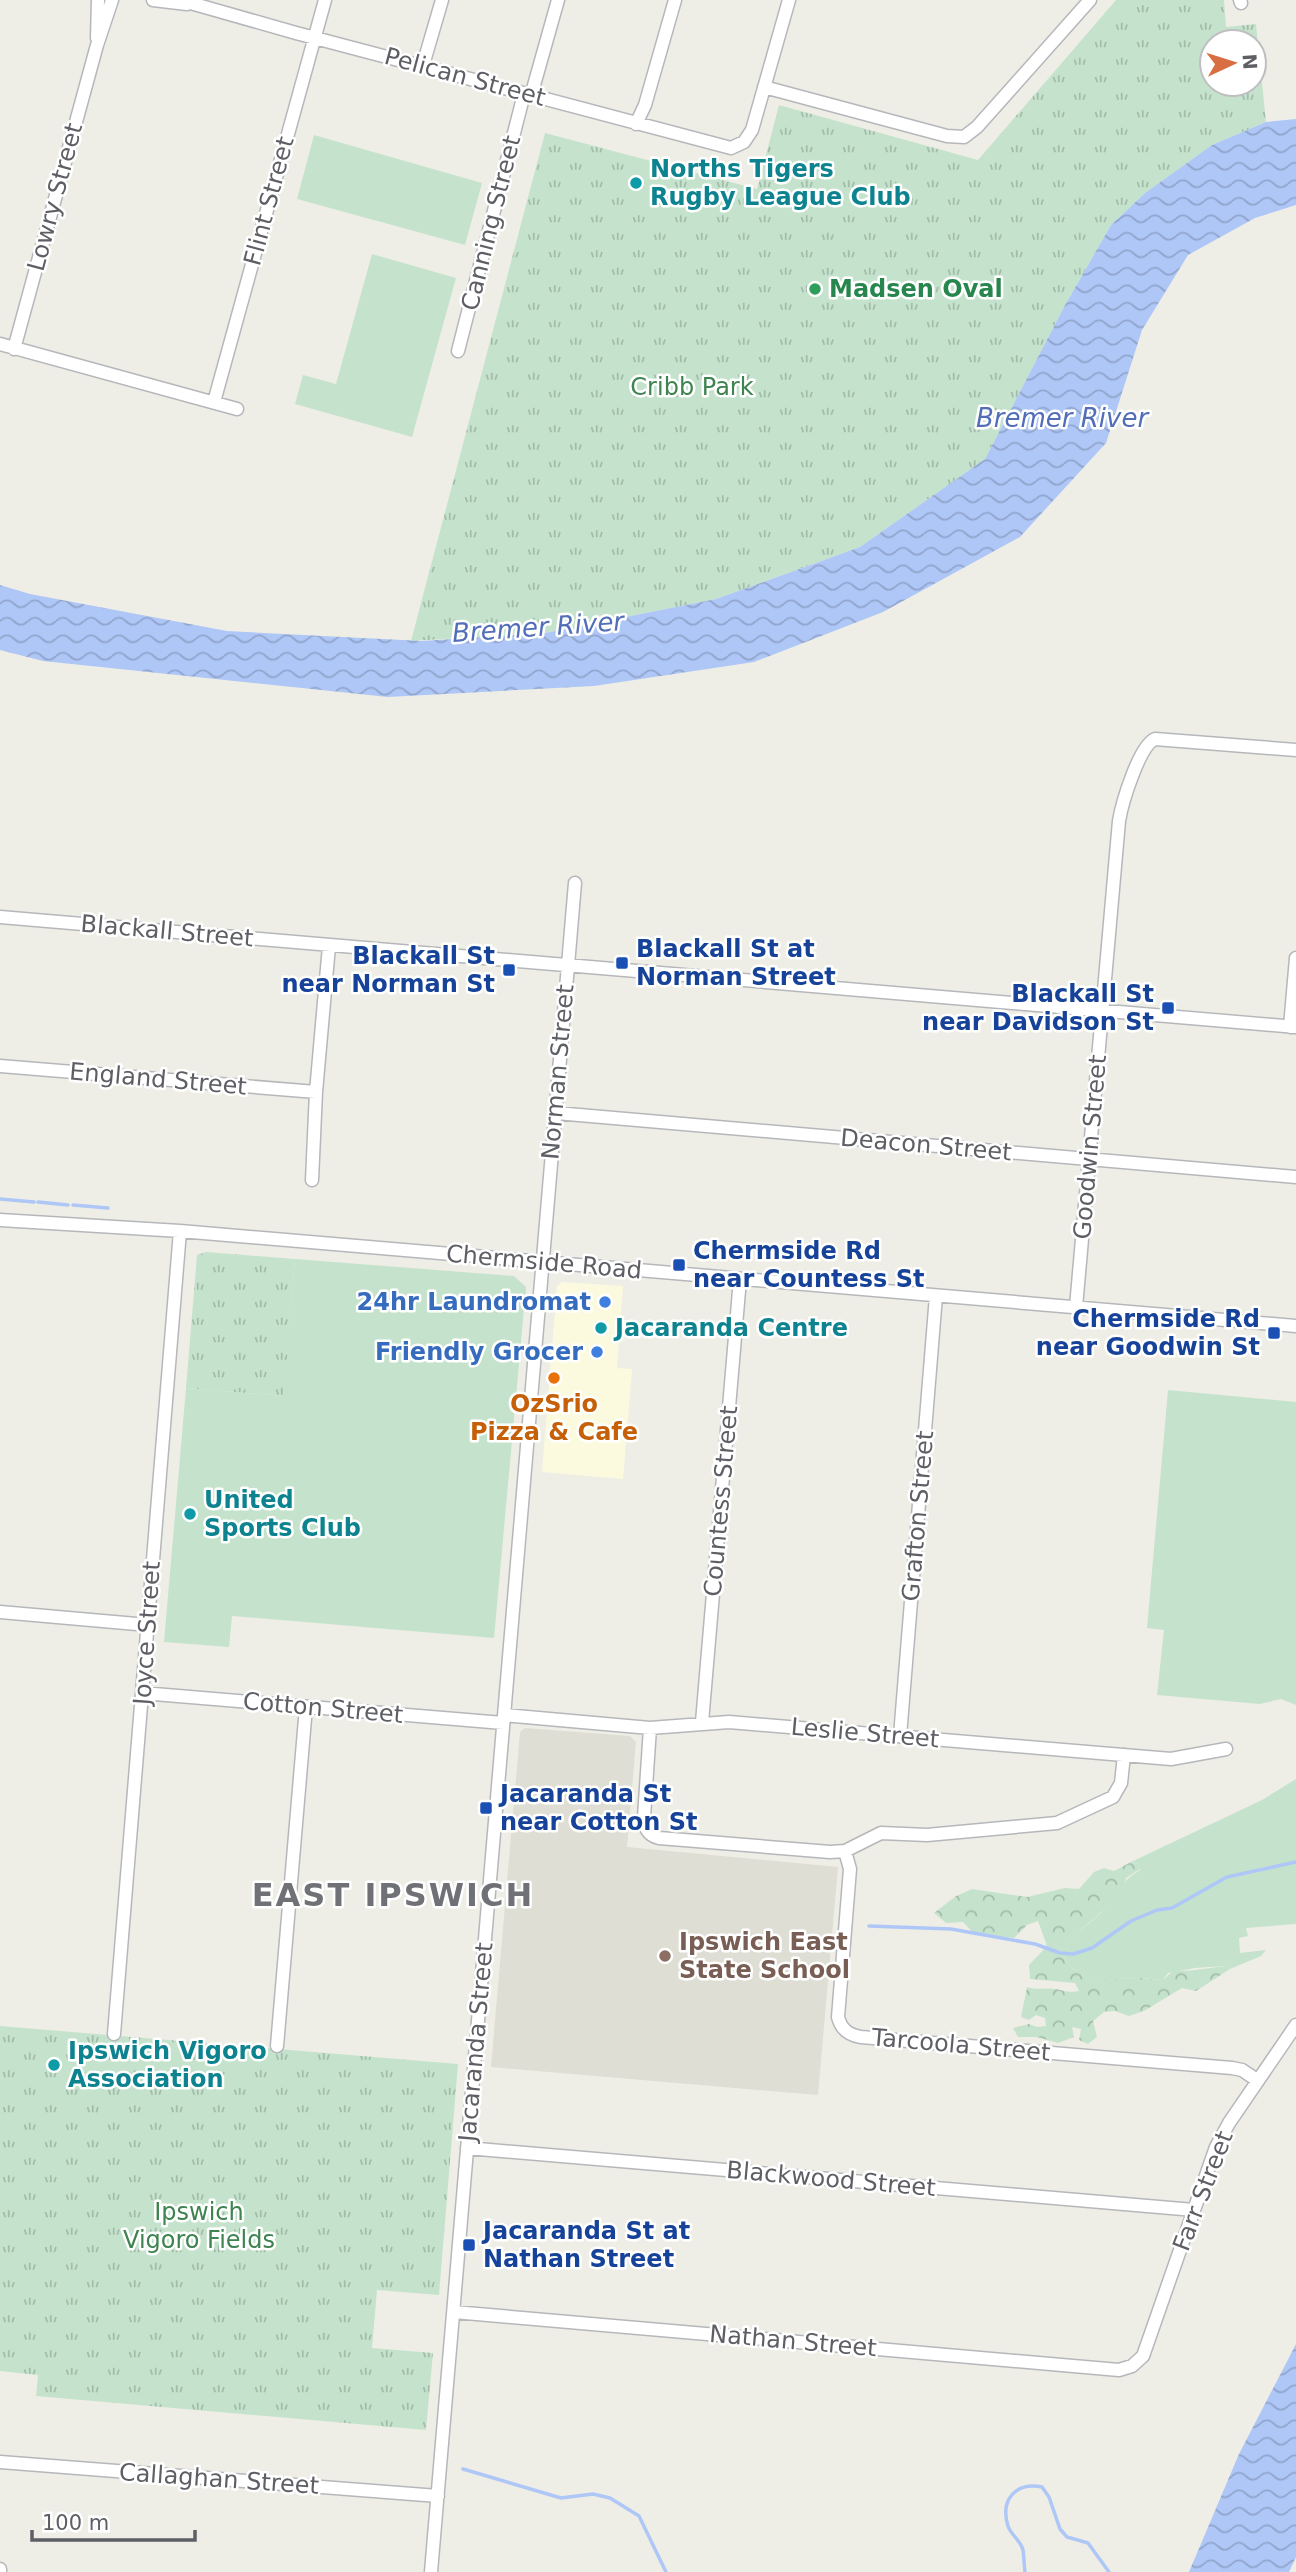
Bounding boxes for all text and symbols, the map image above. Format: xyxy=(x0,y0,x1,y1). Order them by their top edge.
north arrow xyxy=(1198,28,1268,98)
street label: Pelican Street xyxy=(381,42,549,112)
text: N xyxy=(1238,53,1261,71)
street label: Lowry Street xyxy=(22,120,88,274)
street label: Canning Street xyxy=(456,132,526,314)
street label: Flint Street xyxy=(238,133,300,269)
place label: Norths Tigers Rugby League Club xyxy=(650,155,911,211)
marker: Norths Tigers Rugby League Club xyxy=(628,175,644,191)
place label: Madsen Oval xyxy=(829,275,1003,303)
marker: Madsen Oval xyxy=(807,281,823,297)
park label: Cribb Park xyxy=(630,373,754,401)
water label: Bremer River xyxy=(976,403,1150,433)
water label: Bremer River xyxy=(451,606,627,648)
street label: Blackall Street xyxy=(80,910,254,952)
place label: Blackall St at Norman Street xyxy=(636,935,836,991)
place label: Blackall St near Norman St xyxy=(281,942,495,998)
marker: Blackall St at Norman Street xyxy=(614,955,630,971)
marker: Blackall St near Norman St xyxy=(501,962,517,978)
place label: Blackall St near Davidson St xyxy=(922,980,1154,1036)
street label: Norman Street xyxy=(536,983,580,1161)
marker: Blackall St near Davidson St xyxy=(1160,1000,1176,1016)
street label: Goodwin Street xyxy=(1068,1053,1112,1241)
street label: England Street xyxy=(68,1057,248,1101)
street label: Deacon Street xyxy=(839,1124,1013,1166)
place label: Chermside Rd near Countess St xyxy=(693,1237,924,1293)
street label: Chermside Road xyxy=(445,1239,643,1285)
marker: Chermside Rd near Countess St xyxy=(671,1257,687,1273)
place label: 24hr Laundromat xyxy=(356,1288,591,1316)
marker: 24hr Laundromat xyxy=(597,1294,613,1310)
place label: Chermside Rd near Goodwin St xyxy=(1036,1305,1260,1361)
place label: Jacaranda Centre xyxy=(613,1314,848,1342)
marker: Jacaranda Centre xyxy=(593,1320,609,1336)
marker: Chermside Rd near Goodwin St xyxy=(1266,1325,1282,1341)
place label: Friendly Grocer xyxy=(375,1338,583,1366)
marker: Friendly Grocer xyxy=(589,1344,605,1360)
marker: OzSrio Pizza & Cafe xyxy=(546,1370,562,1386)
place label: OzSrio Pizza & Cafe xyxy=(470,1390,638,1446)
street label: Countess Street xyxy=(699,1404,743,1598)
street label: Grafton Street xyxy=(897,1430,939,1602)
place label: United Sports Club xyxy=(204,1486,361,1542)
marker: United Sports Club xyxy=(182,1506,198,1522)
street label: Joyce Street xyxy=(128,1560,166,1708)
street label: Cotton Street xyxy=(242,1687,404,1729)
street label: Leslie Street xyxy=(790,1713,940,1753)
place label: Jacaranda St near Cotton St xyxy=(498,1780,697,1836)
marker: Jacaranda St near Cotton St xyxy=(478,1800,494,1816)
district label: EAST IPSWICH xyxy=(252,1876,534,1914)
place label: Ipswich East State School xyxy=(679,1928,850,1984)
street label: Jacaranda Street xyxy=(453,1941,499,2145)
marker: Ipswich East State School xyxy=(657,1948,673,1964)
street label: Tarcoola Street xyxy=(870,2023,1051,2067)
place label: Ipswich Vigoro Association xyxy=(68,2037,267,2093)
marker: Ipswich Vigoro Association xyxy=(46,2057,62,2073)
street label: Farr Street xyxy=(1167,2127,1239,2255)
street label: Blackwood Street xyxy=(725,2156,937,2202)
park label: Ipswich Vigoro Fields xyxy=(123,2198,275,2254)
place label: Jacaranda St at Nathan Street xyxy=(481,2217,690,2273)
marker: Jacaranda St at Nathan Street xyxy=(461,2237,477,2253)
street label: Nathan Street xyxy=(708,2320,878,2362)
street label: Callaghan Street xyxy=(118,2458,320,2500)
scale bar xyxy=(32,2498,194,2542)
text: 100 m xyxy=(42,2511,109,2535)

